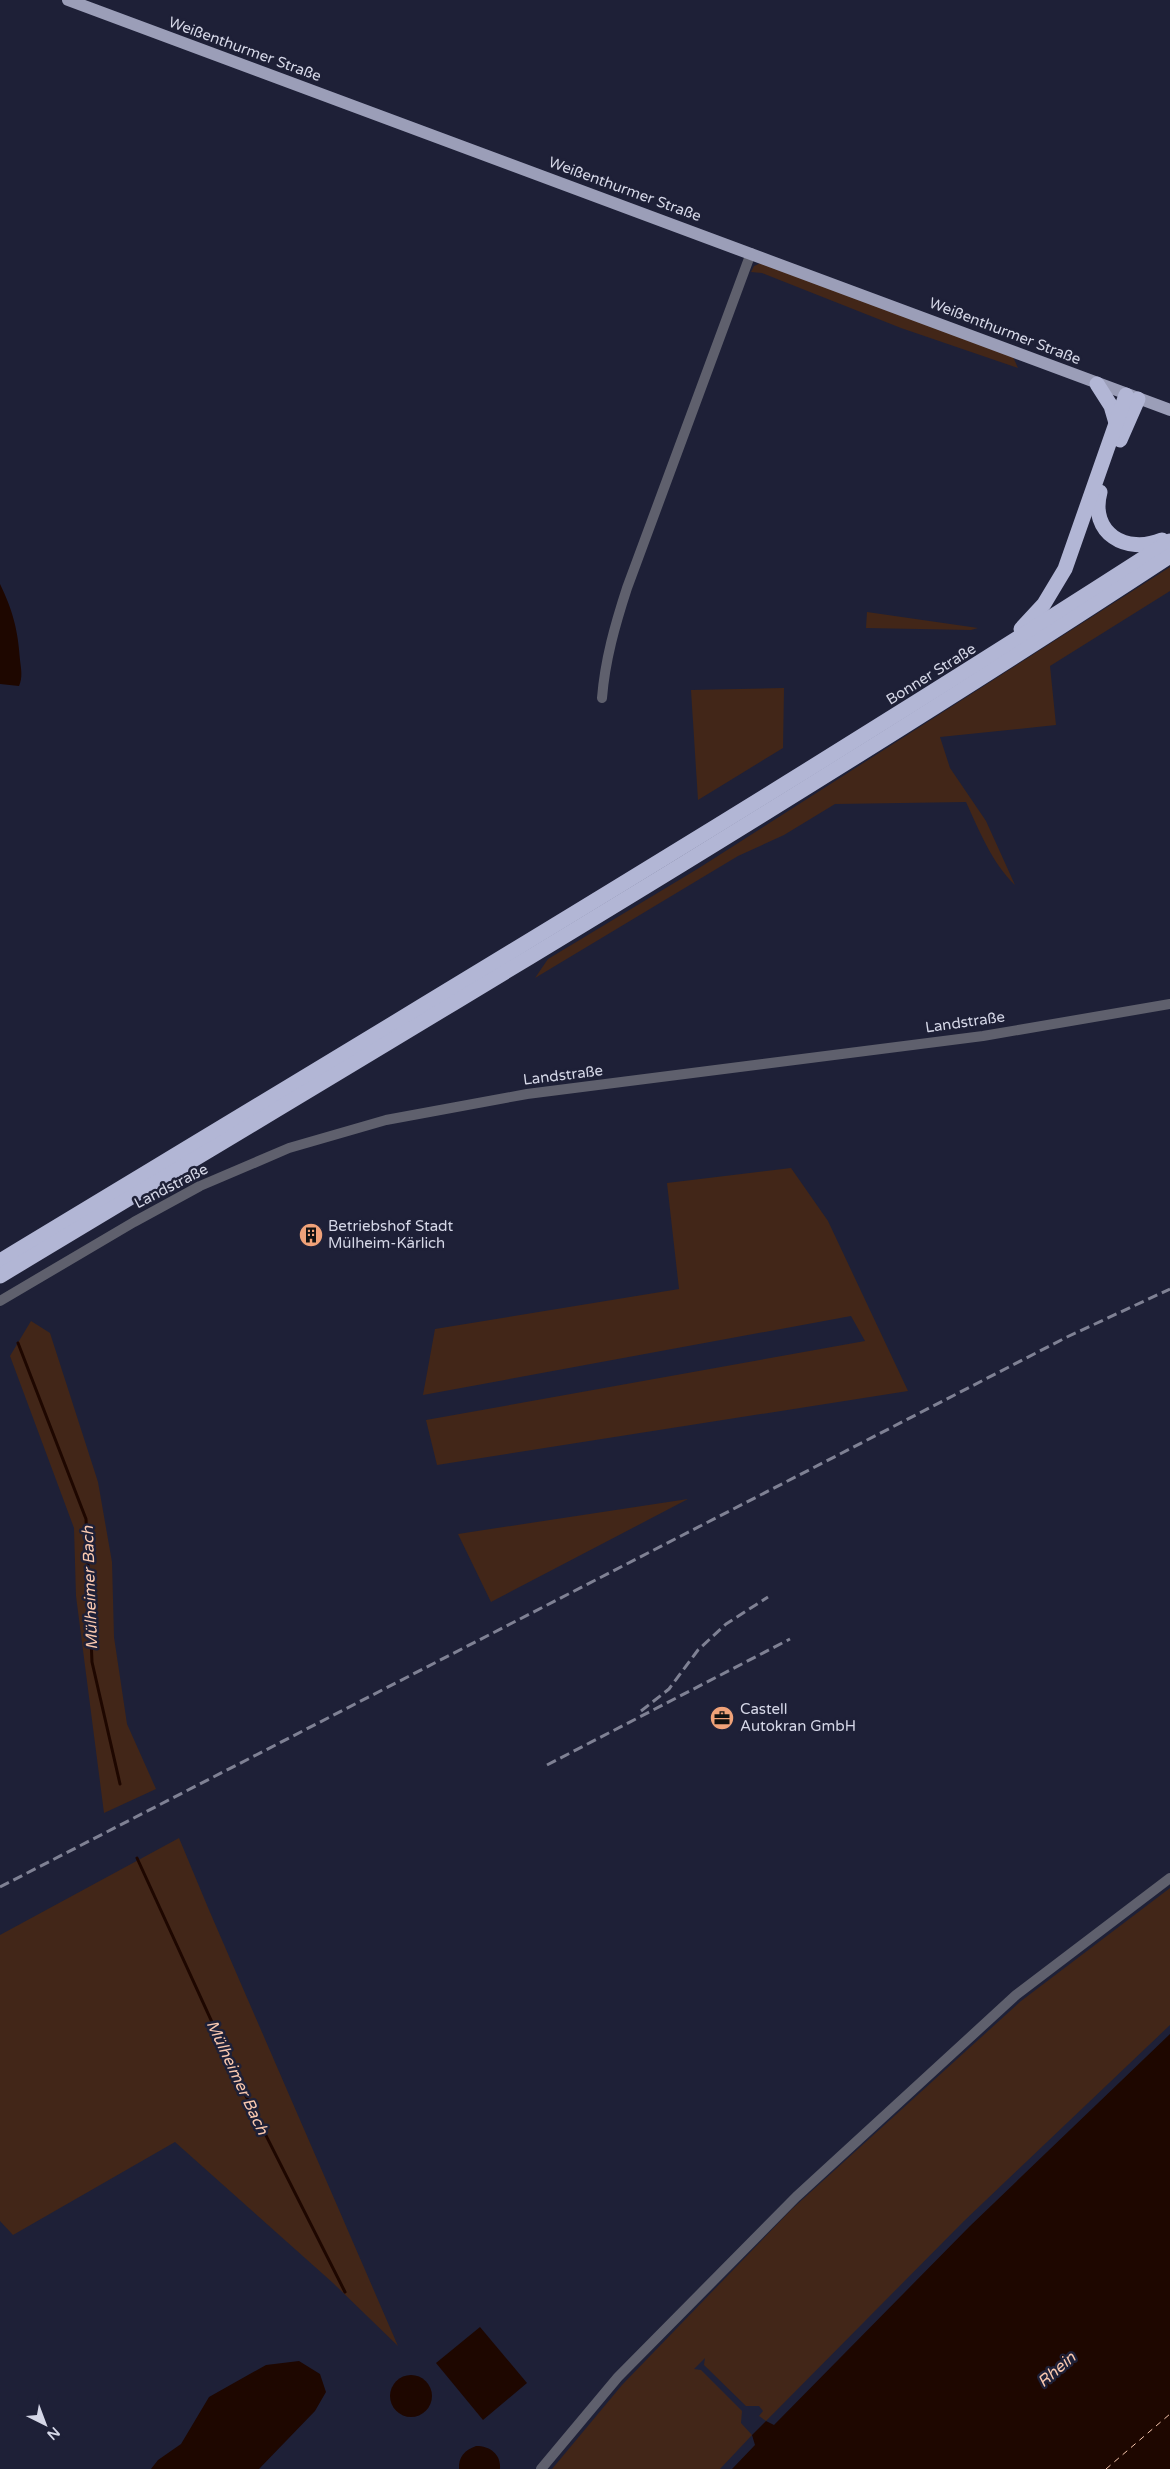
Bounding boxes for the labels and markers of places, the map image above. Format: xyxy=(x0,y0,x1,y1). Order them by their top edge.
place label: Betriebshof Stadt Mülheim-Kärlich xyxy=(328,1217,454,1252)
building icon: Betriebshof Stadt Mülheim-Kärlich xyxy=(298,1222,324,1248)
place label: Castell Autokran GmbH xyxy=(740,1700,856,1735)
office icon: Castell Autokran GmbH xyxy=(709,1705,735,1731)

